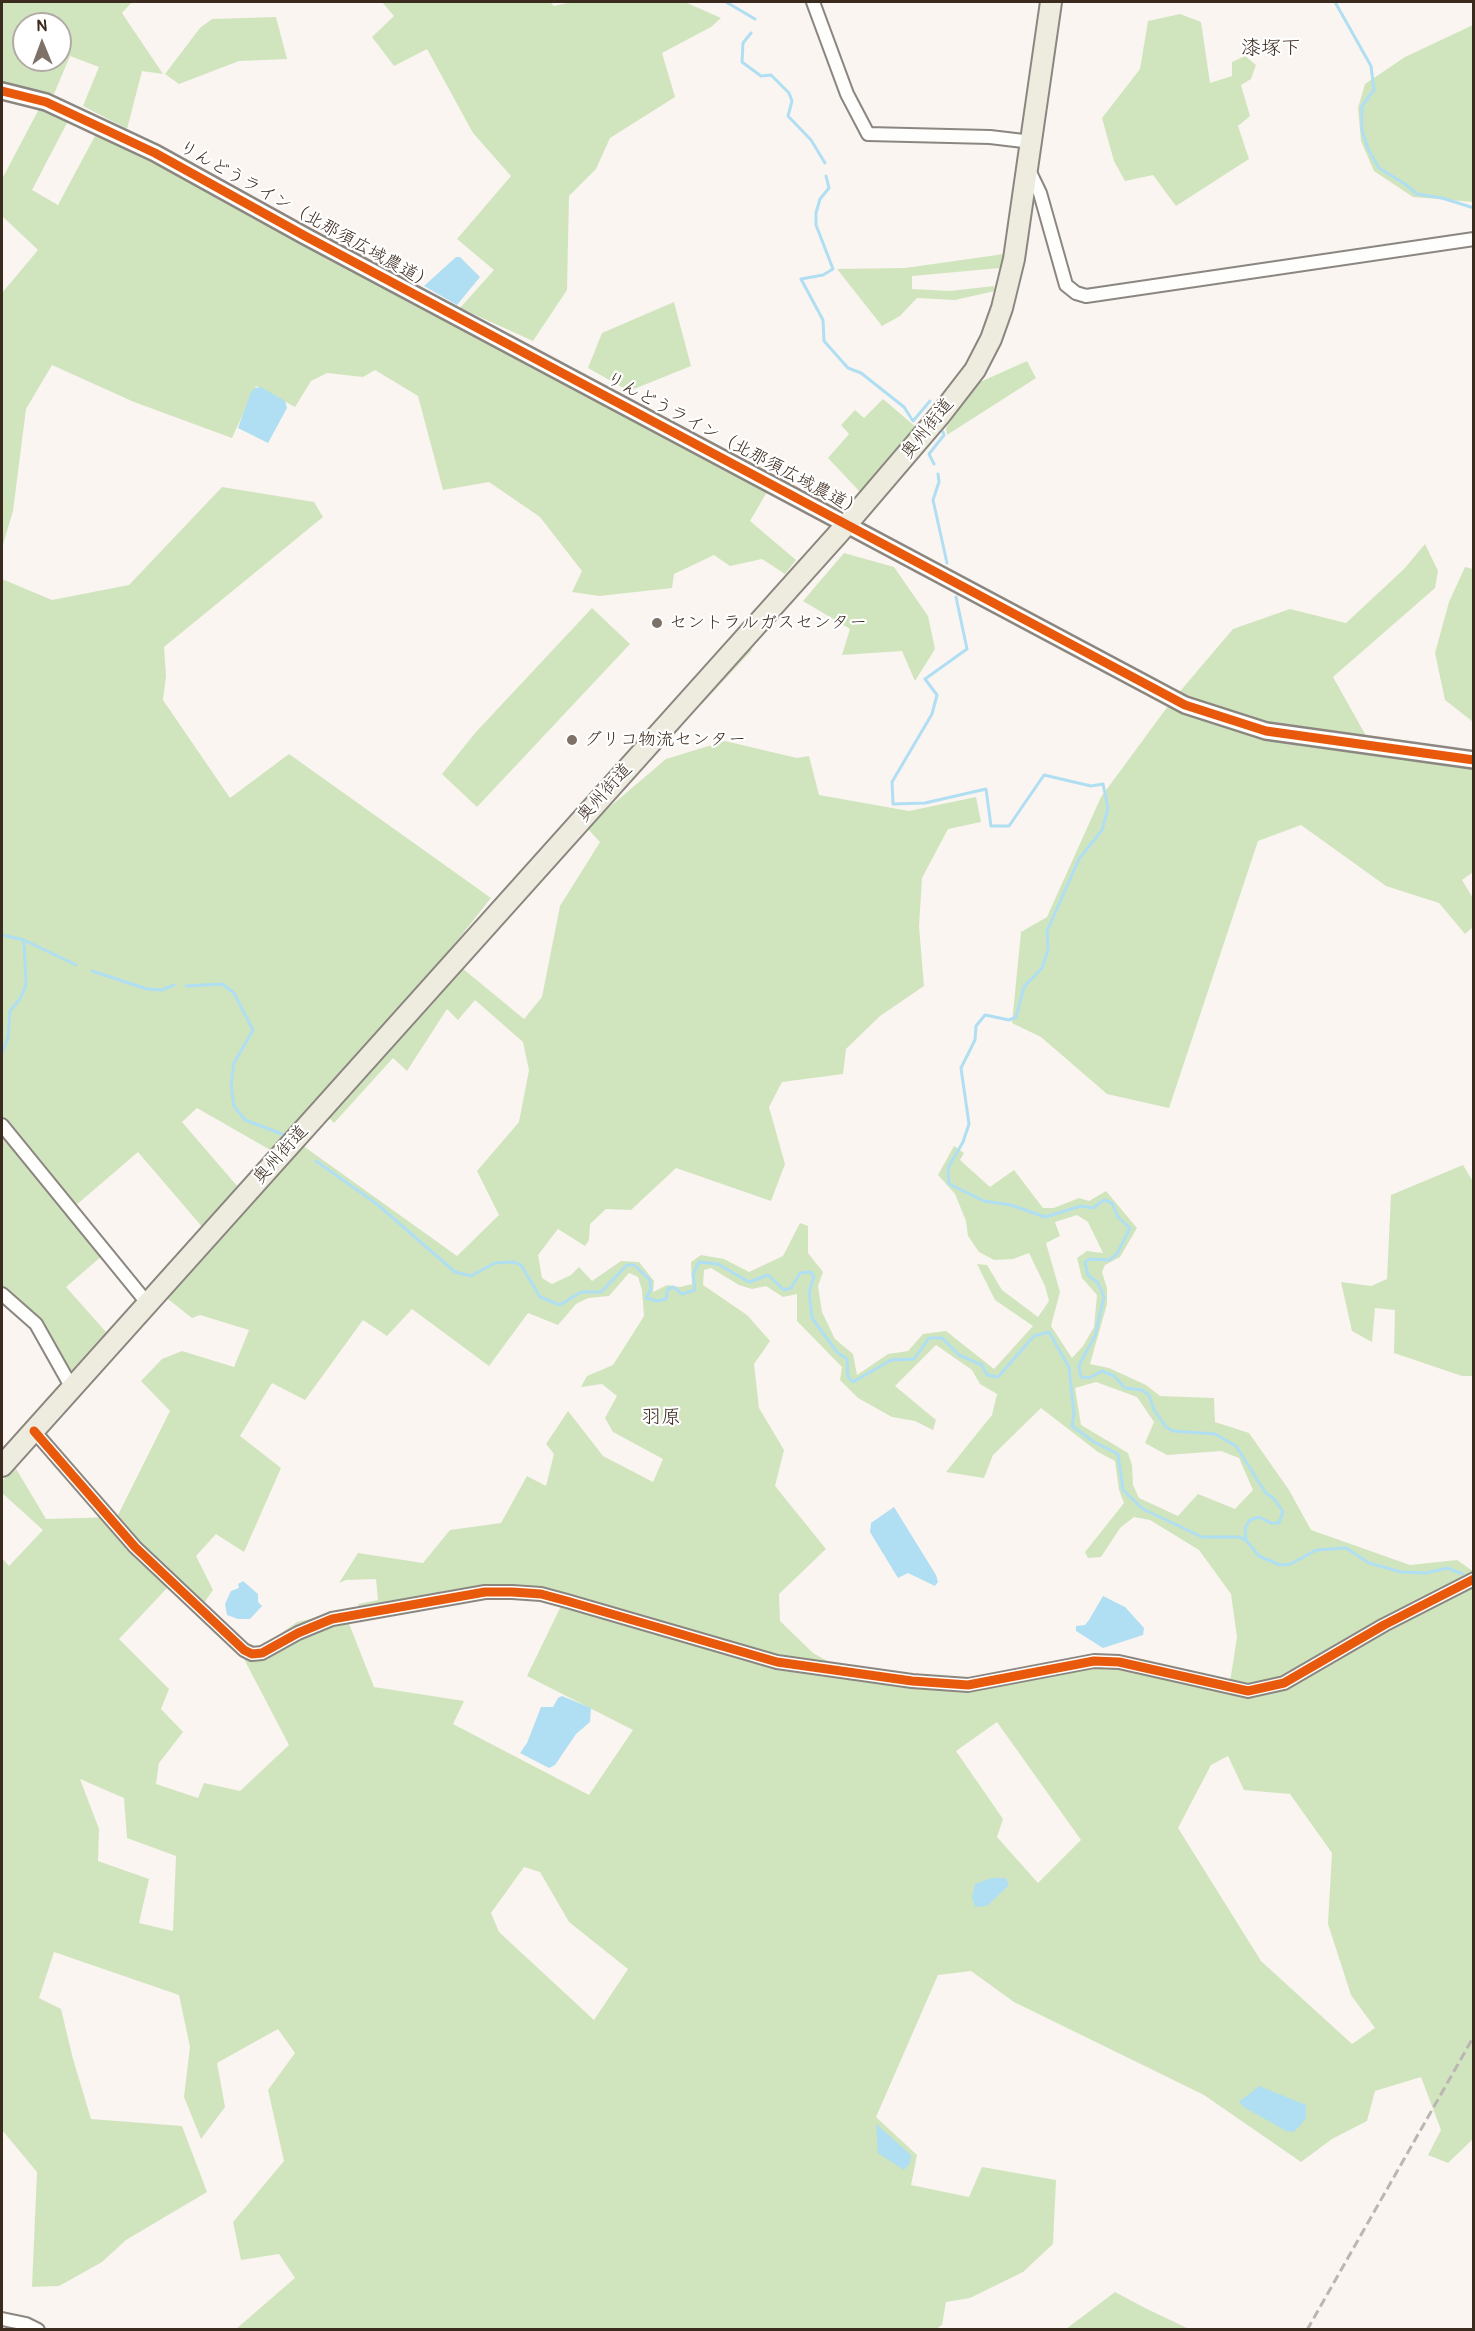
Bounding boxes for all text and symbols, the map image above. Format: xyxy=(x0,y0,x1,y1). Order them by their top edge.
north arrow xyxy=(12,12,72,72)
text: N xyxy=(36,16,47,36)
district label: 漆塚下 xyxy=(1241,37,1301,61)
street label: りんどうライン（北那須広域農道） xyxy=(175,137,437,295)
street label: りんどうライン（北那須広域農道） xyxy=(602,368,866,522)
street label: 奥州街道 xyxy=(897,394,959,464)
place label: セントラルガスセンター xyxy=(669,612,867,634)
marker: セントラルガスセンター xyxy=(650,616,664,630)
place label: グリコ物流センター xyxy=(584,729,746,751)
marker: グリコ物流センター xyxy=(565,733,579,747)
street label: 奥州街道 xyxy=(573,759,637,827)
street label: 奥州街道 xyxy=(249,1121,313,1189)
district label: 羽原 xyxy=(641,1406,681,1430)

